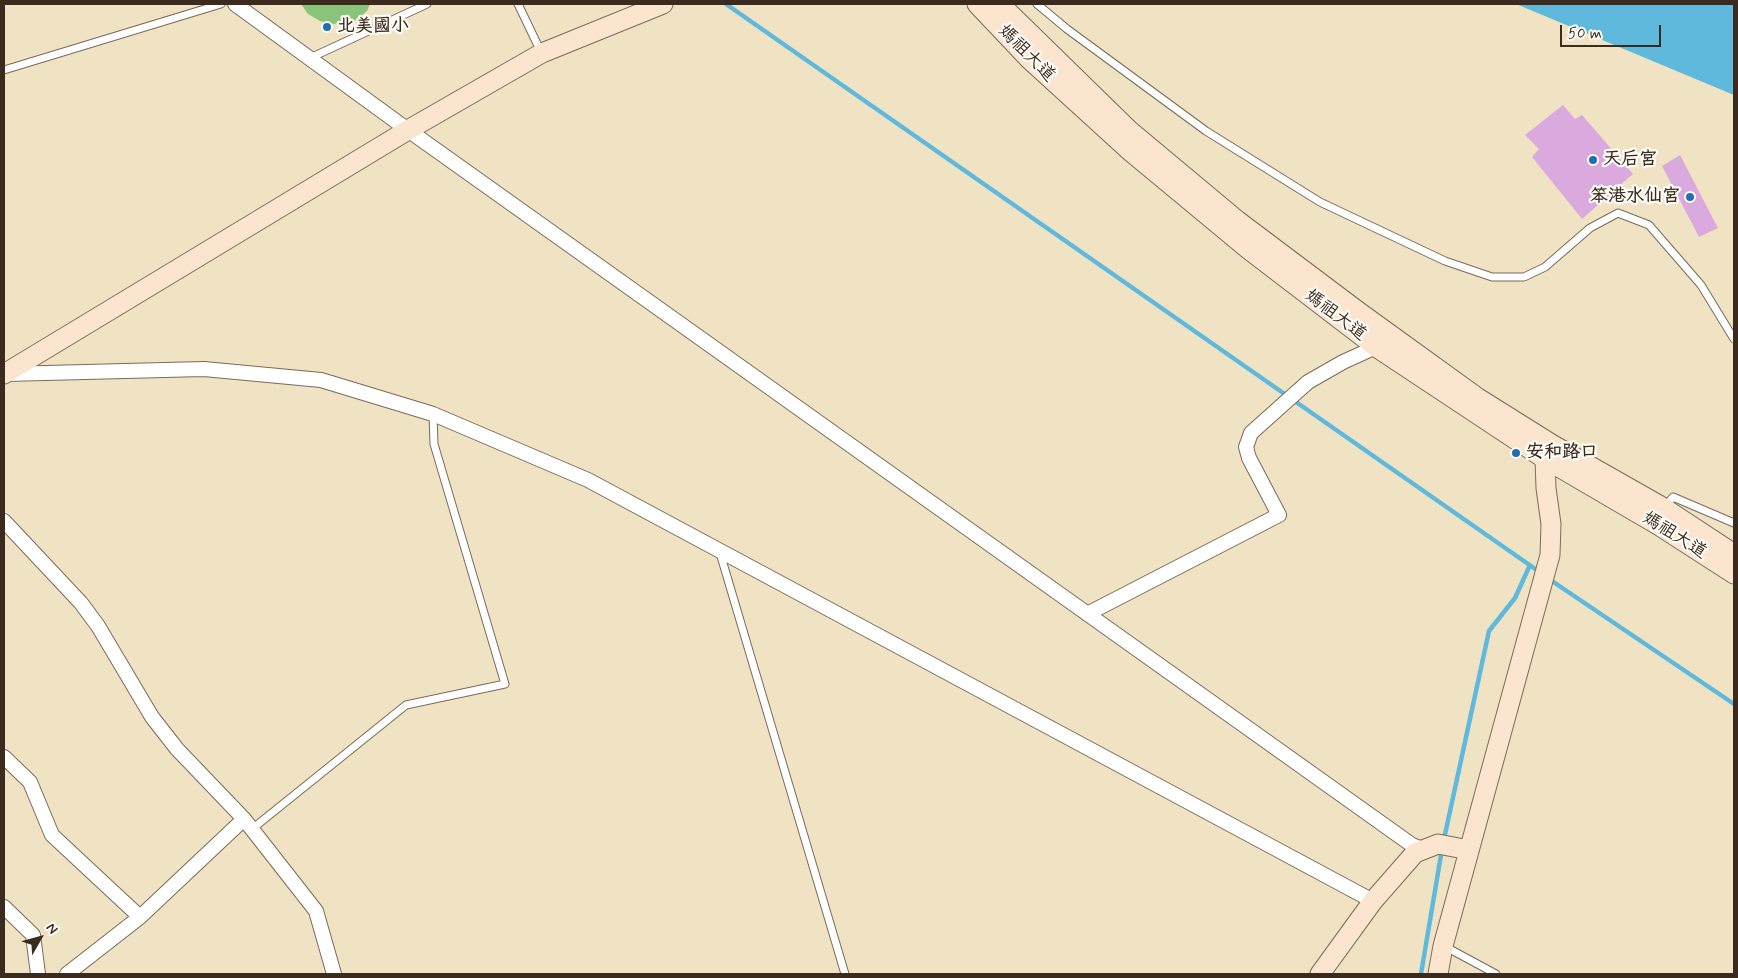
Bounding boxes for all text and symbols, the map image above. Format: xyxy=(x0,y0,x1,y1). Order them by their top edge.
scale bar xyxy=(1563,15,1664,47)
place label: 北美國小 xyxy=(337,16,409,38)
marker: 北美國小 xyxy=(321,21,333,33)
street label: 媽祖大道 xyxy=(993,21,1059,87)
text: 50 m xyxy=(1568,24,1602,44)
place label: 天后宮 xyxy=(1603,149,1657,171)
marker: 天后宮 xyxy=(1587,154,1599,166)
place label: 笨港水仙宮 xyxy=(1590,186,1680,208)
marker: 笨港水仙宮 xyxy=(1684,191,1696,203)
street label: 媽祖大道 xyxy=(1300,286,1370,346)
place label: 安和路口 xyxy=(1526,442,1598,464)
marker: 安和路口 xyxy=(1510,447,1522,459)
street label: 媽祖大道 xyxy=(1638,508,1710,564)
north arrow xyxy=(15,913,65,963)
text: N xyxy=(42,920,62,938)

